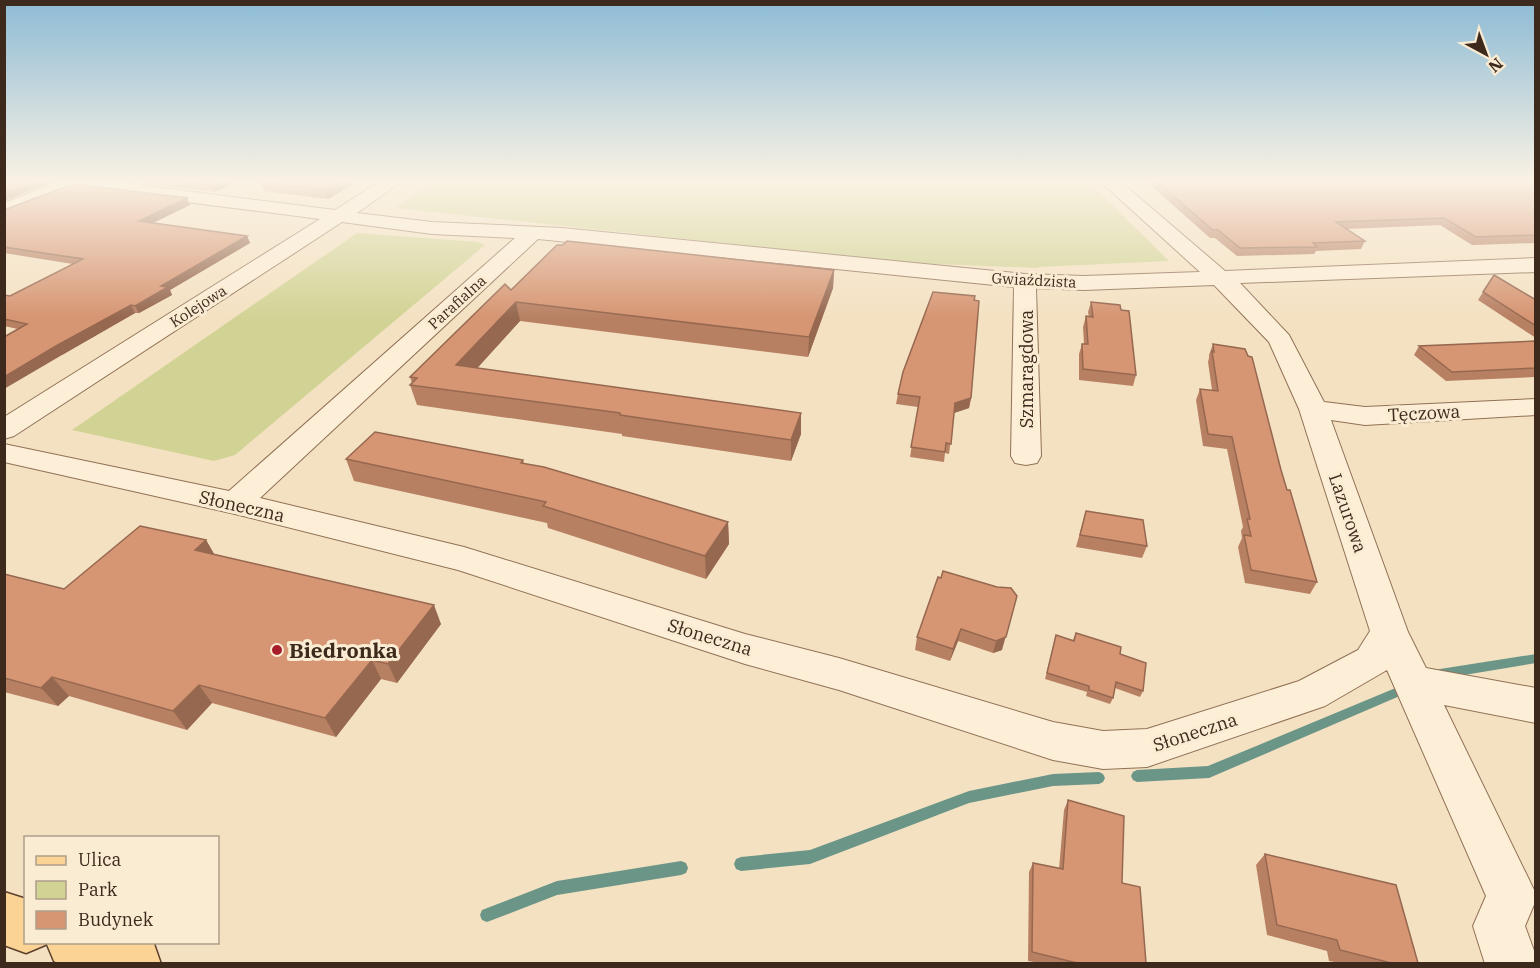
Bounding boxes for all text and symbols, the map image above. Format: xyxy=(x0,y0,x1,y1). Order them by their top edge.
north arrow xyxy=(1456,24,1516,84)
text: N xyxy=(1485,54,1507,77)
street label: Gwiaździsta xyxy=(991,268,1077,292)
street label: Parafialna xyxy=(424,271,490,333)
street label: Kolejowa xyxy=(166,281,230,331)
street label: Szmaragdowa xyxy=(1015,310,1038,428)
street label: Tęczowa xyxy=(1387,400,1461,426)
street label: Lazurowa xyxy=(1324,470,1372,556)
street label: Słoneczna xyxy=(197,485,287,527)
street label: Słoneczna xyxy=(665,613,755,661)
place label: Biedronka xyxy=(289,636,398,664)
marker: Biedronka xyxy=(270,643,284,657)
street label: Słoneczna xyxy=(1150,708,1240,756)
legend xyxy=(24,836,219,944)
text: Ulica xyxy=(78,848,122,871)
text: Park xyxy=(78,878,118,901)
text: Budynek xyxy=(78,908,154,931)

